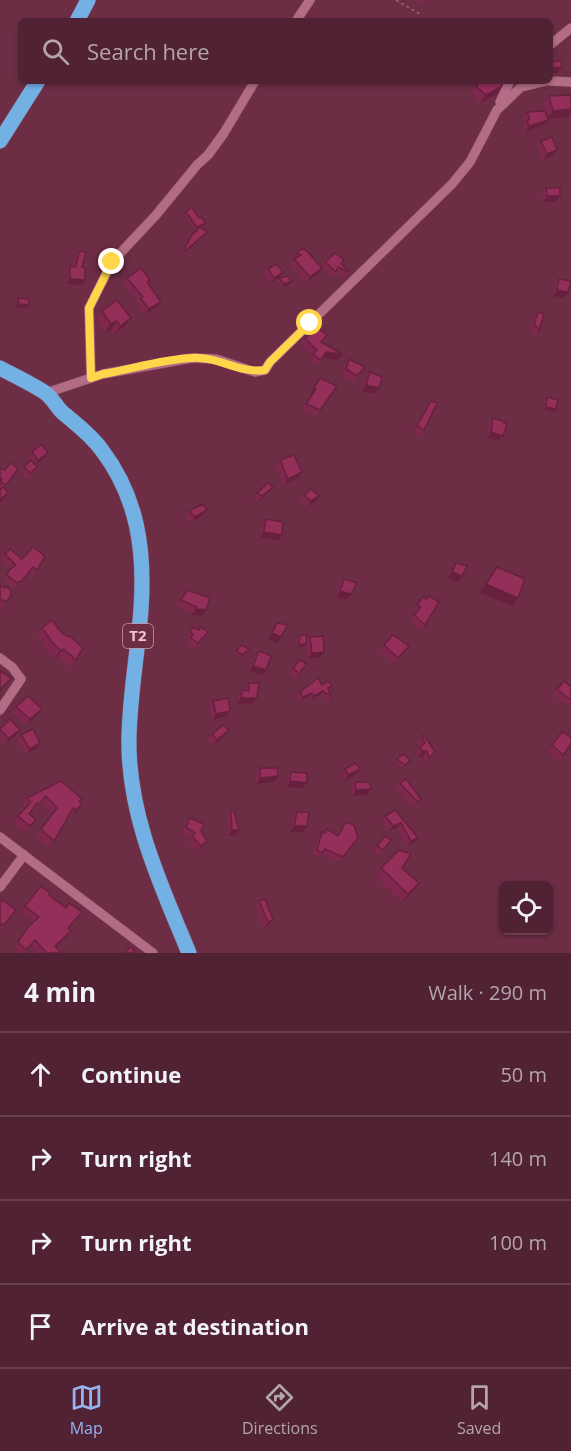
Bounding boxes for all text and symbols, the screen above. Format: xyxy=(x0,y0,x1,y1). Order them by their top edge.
search box xyxy=(18,18,553,84)
icon: search xyxy=(39,35,72,68)
text: Search here xyxy=(87,36,210,66)
route end xyxy=(98,248,124,274)
route start xyxy=(296,309,322,335)
road number: T2 xyxy=(123,624,153,648)
map controls xyxy=(499,881,553,935)
button: locate xyxy=(499,881,553,935)
text: 4 min xyxy=(24,974,96,1010)
text: Walk · 290 m xyxy=(428,979,547,1006)
icon: ahead xyxy=(24,1058,57,1091)
text: Continue xyxy=(81,1059,181,1089)
text: 50 m xyxy=(500,1061,547,1088)
icon: right xyxy=(24,1142,57,1175)
text: Turn right xyxy=(81,1143,192,1173)
text: 140 m xyxy=(489,1145,547,1172)
icon: right xyxy=(24,1226,57,1259)
text: Turn right xyxy=(81,1227,192,1257)
text: 100 m xyxy=(489,1229,547,1256)
icon: arrive xyxy=(24,1310,57,1343)
text: Arrive at destination xyxy=(81,1311,309,1341)
tab: Map xyxy=(70,1381,103,1439)
tab: Directions xyxy=(242,1381,318,1439)
tab: Saved xyxy=(457,1381,501,1439)

